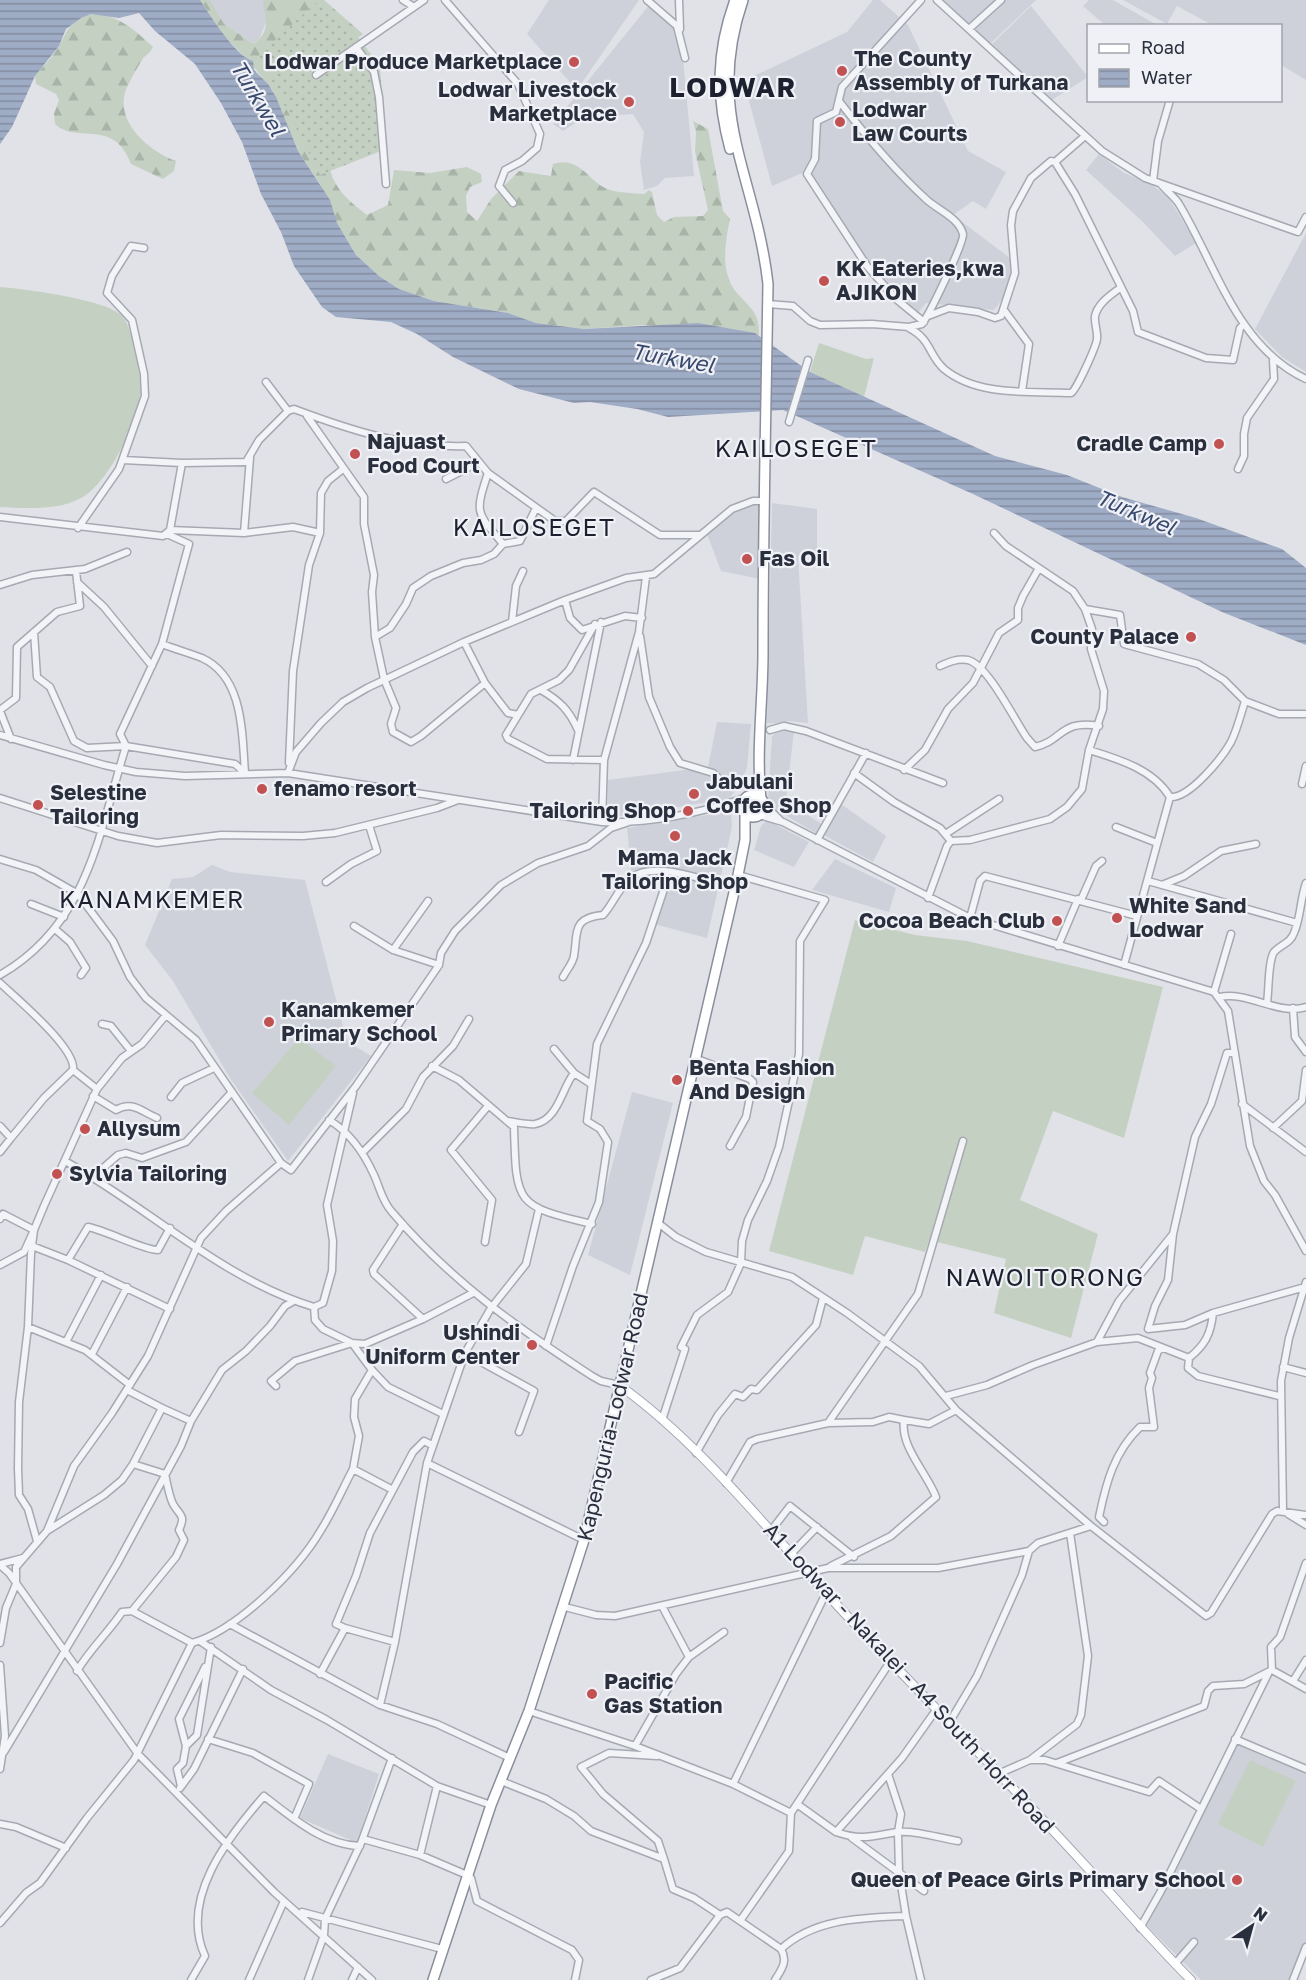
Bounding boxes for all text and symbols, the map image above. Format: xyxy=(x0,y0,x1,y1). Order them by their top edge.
legend xyxy=(1087,24,1282,102)
text: Road xyxy=(1141,36,1185,58)
place label: The County Assembly of Turkana xyxy=(854,45,1068,95)
place label: Lodwar Produce Marketplace xyxy=(264,48,562,74)
water label: Turkwel xyxy=(225,55,292,141)
marker: Lodwar Produce Marketplace xyxy=(567,55,581,69)
marker: The County Assembly of Turkana xyxy=(835,64,849,78)
text: Water xyxy=(1141,66,1192,88)
district label: LODWAR xyxy=(669,71,797,103)
place label: Lodwar Livestock Marketplace xyxy=(438,76,617,126)
marker: Lodwar Livestock Marketplace xyxy=(622,95,636,109)
place label: Lodwar Law Courts xyxy=(852,96,968,146)
marker: Lodwar Law Courts xyxy=(833,115,847,129)
place label: KK Eateries,kwa AJIKON xyxy=(836,255,1004,305)
marker: KK Eateries,kwa AJIKON xyxy=(817,274,831,288)
water label: Turkwel xyxy=(630,337,718,378)
place label: Najuast Food Court xyxy=(367,428,480,478)
place label: Cradle Camp xyxy=(1076,430,1207,456)
district label: KAILOSEGET xyxy=(715,433,877,462)
marker: Cradle Camp xyxy=(1212,437,1226,451)
marker: Najuast Food Court xyxy=(348,447,362,461)
water label: Turkwel xyxy=(1092,483,1181,541)
district label: KAILOSEGET xyxy=(453,512,615,541)
place label: Fas Oil xyxy=(759,545,829,571)
marker: Fas Oil xyxy=(740,552,754,566)
place label: County Palace xyxy=(1030,623,1179,649)
marker: County Palace xyxy=(1184,630,1198,644)
place label: Jabulani Coffee Shop xyxy=(706,768,831,818)
place label: fenamo resort xyxy=(274,775,417,801)
place label: Selestine Tailoring xyxy=(50,779,147,829)
marker: fenamo resort xyxy=(255,782,269,796)
marker: Jabulani Coffee Shop xyxy=(687,787,701,801)
place label: Tailoring Shop xyxy=(529,797,676,823)
marker: Selestine Tailoring xyxy=(31,798,45,812)
marker: Tailoring Shop xyxy=(681,804,695,818)
marker: Mama Jack Tailoring Shop xyxy=(668,829,682,843)
place label: Mama Jack Tailoring Shop xyxy=(602,844,748,894)
district label: KANAMKEMER xyxy=(59,884,245,913)
place label: White Sand Lodwar xyxy=(1129,892,1246,942)
place label: Cocoa Beach Club xyxy=(859,907,1045,933)
marker: White Sand Lodwar xyxy=(1110,911,1124,925)
marker: Cocoa Beach Club xyxy=(1050,914,1064,928)
place label: Kanamkemer Primary School xyxy=(281,996,437,1046)
marker: Kanamkemer Primary School xyxy=(262,1015,276,1029)
place label: Benta Fashion And Design xyxy=(689,1054,835,1104)
marker: Benta Fashion And Design xyxy=(670,1073,684,1087)
place label: Allysum xyxy=(97,1115,180,1141)
marker: Allysum xyxy=(78,1122,92,1136)
place label: Sylvia Tailoring xyxy=(69,1160,227,1186)
marker: Sylvia Tailoring xyxy=(50,1167,64,1181)
district label: NAWOITORONG xyxy=(946,1262,1144,1291)
street label: Kapenguria-Lodwar Road xyxy=(571,1290,653,1543)
place label: Ushindi Uniform Center xyxy=(365,1319,520,1369)
marker: Ushindi Uniform Center xyxy=(525,1338,539,1352)
street label: A1 Lodwar - Nakalei - A4 South Horr Road xyxy=(759,1517,1061,1838)
place label: Pacific Gas Station xyxy=(604,1668,723,1718)
marker: Pacific Gas Station xyxy=(585,1687,599,1701)
place label: Queen of Peace Girls Primary School xyxy=(850,1866,1225,1892)
marker: Queen of Peace Girls Primary School xyxy=(1230,1873,1244,1887)
north arrow xyxy=(1222,1896,1282,1956)
text: N xyxy=(1250,1902,1272,1926)

